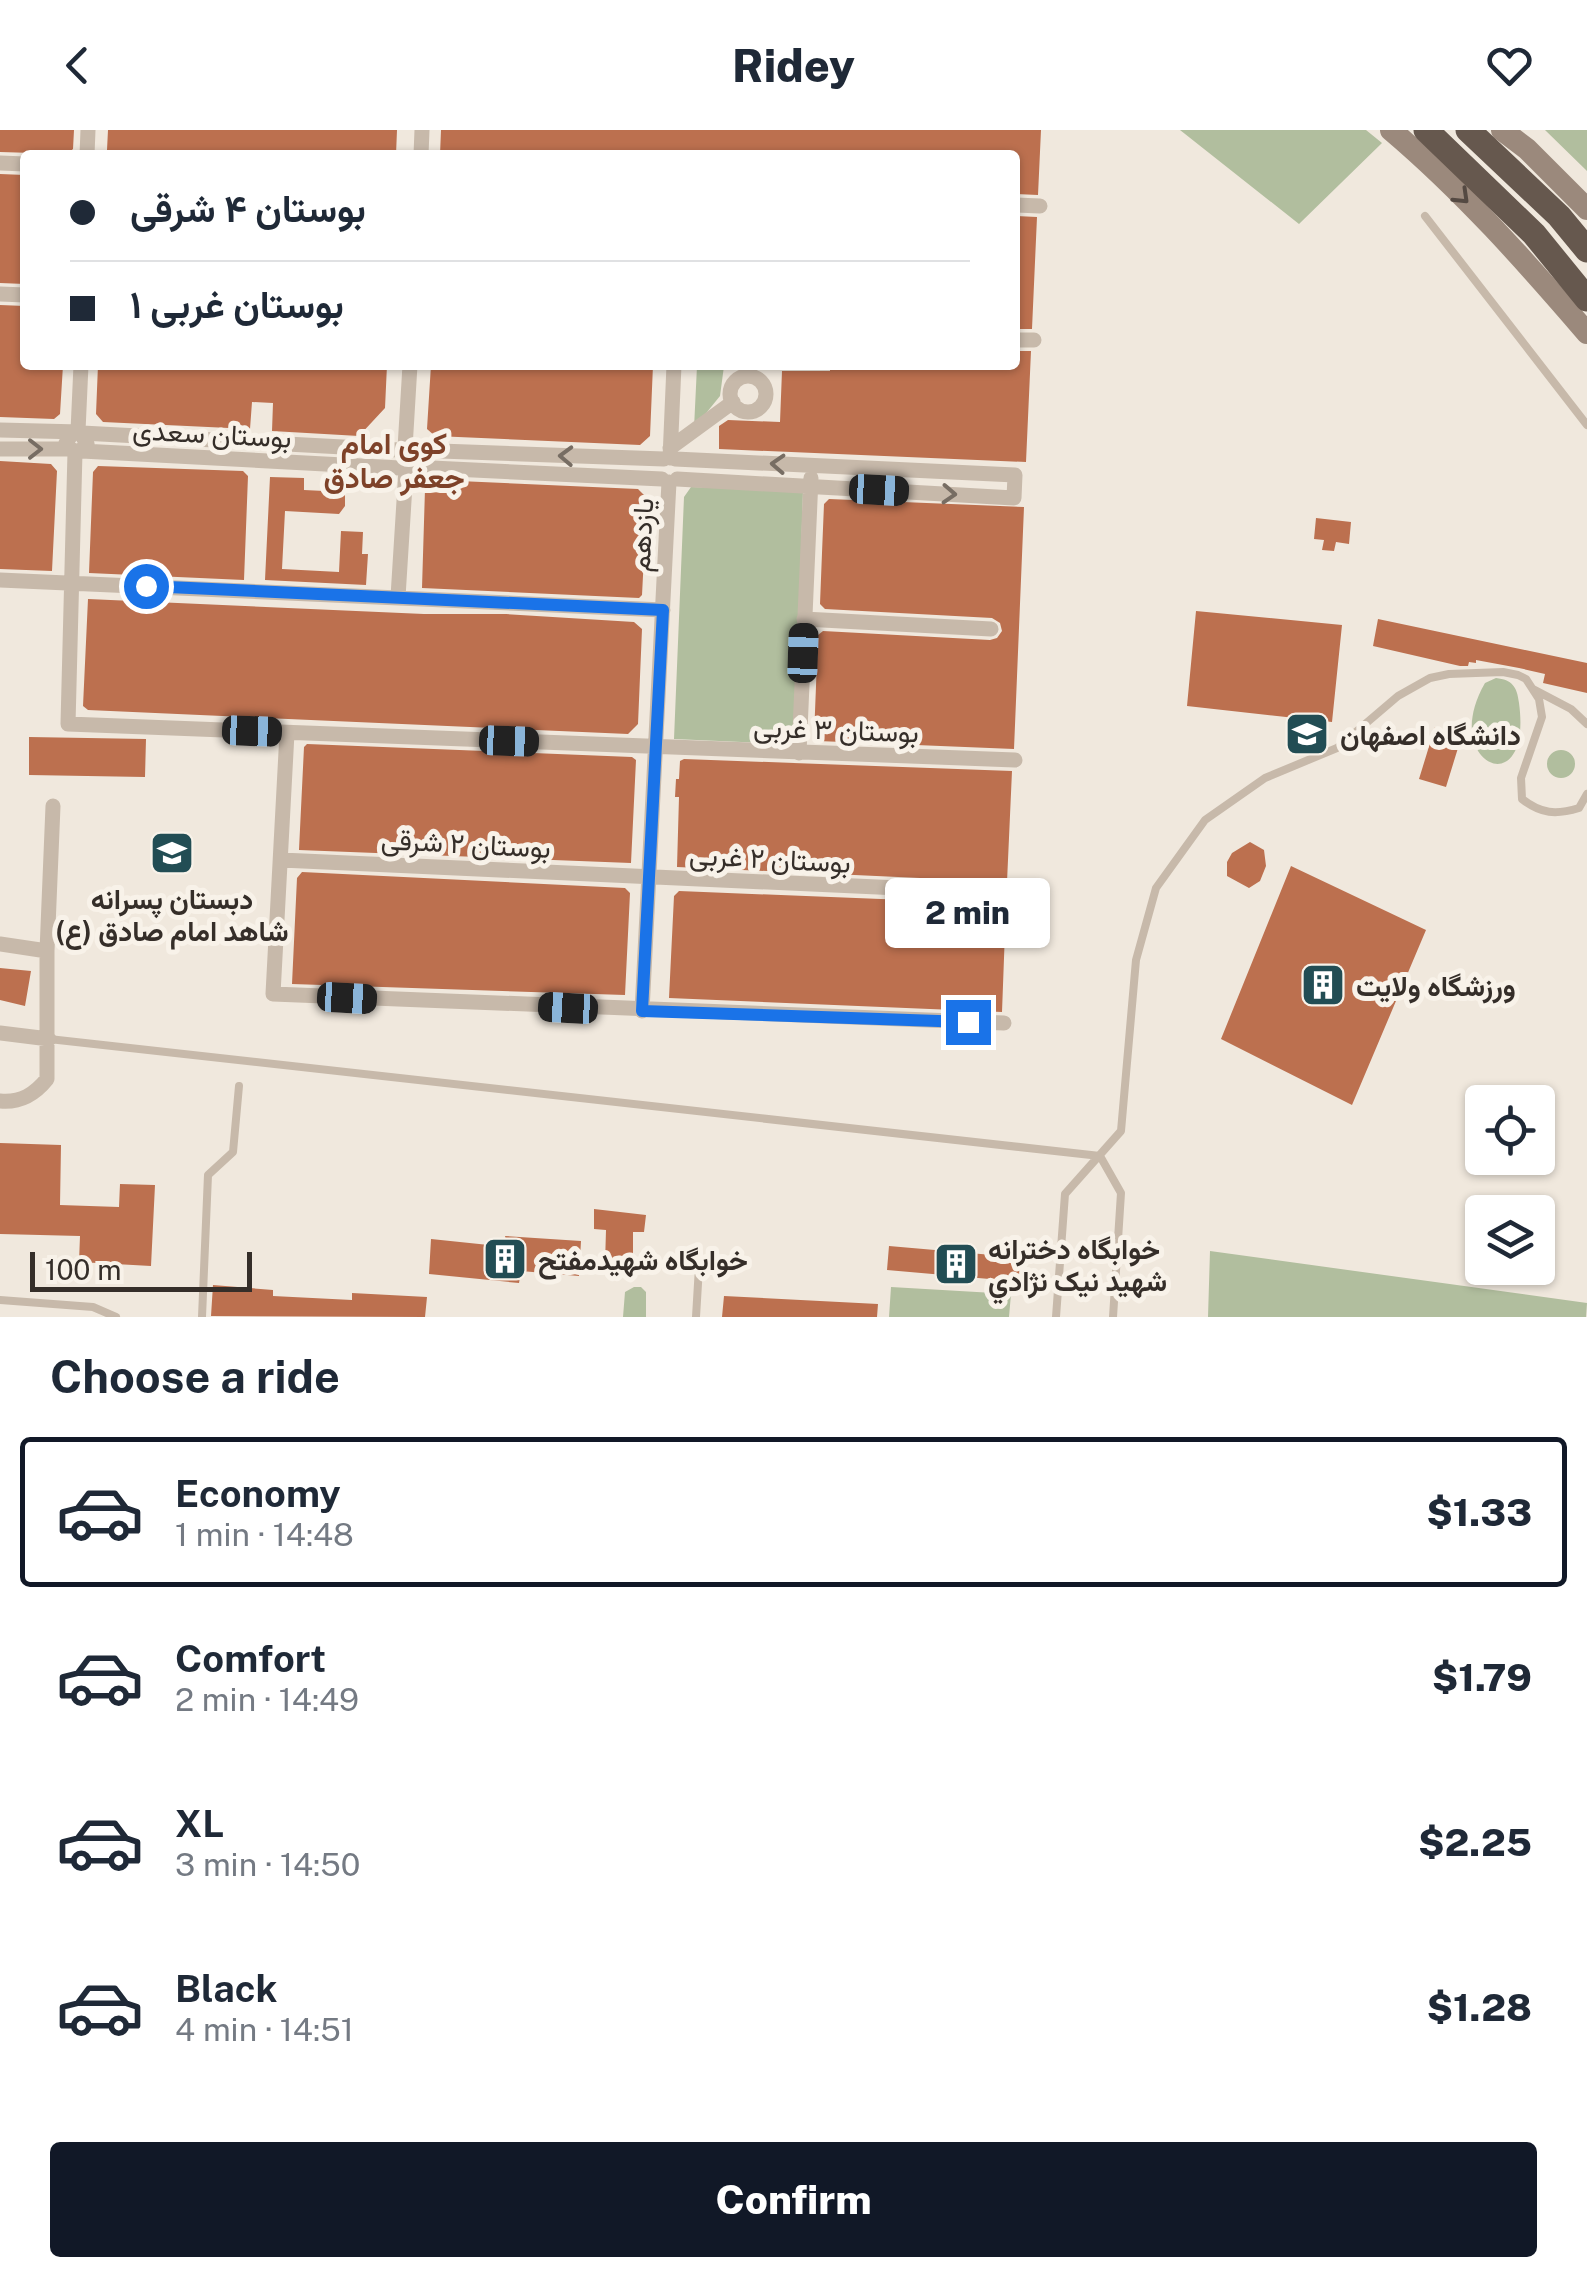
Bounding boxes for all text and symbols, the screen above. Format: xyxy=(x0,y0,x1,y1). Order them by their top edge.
icon: back xyxy=(50,38,105,93)
icon: heart xyxy=(1482,38,1537,93)
text: Ridey xyxy=(732,39,855,92)
one-way arrow xyxy=(1451,185,1469,203)
text: بوستان ۴ شرقی xyxy=(130,186,366,231)
text: بوستان غربی ۱ xyxy=(130,282,344,327)
street label: بوستان سعدی xyxy=(131,412,292,456)
district label: کوی امام جعفر صادق xyxy=(323,425,465,496)
one-way arrow xyxy=(28,438,43,460)
one-way arrow xyxy=(558,445,574,466)
one-way arrow xyxy=(769,454,785,475)
car xyxy=(848,473,910,507)
one-way arrow xyxy=(942,483,958,504)
street label: یازدهم xyxy=(623,497,662,573)
route start xyxy=(124,564,169,609)
car xyxy=(787,622,819,684)
street label: بوستان ۳ غربی xyxy=(753,710,919,750)
school or university icon: دانشگاه اصفهان xyxy=(1284,711,1330,757)
car xyxy=(221,715,283,747)
place label: دانشگاه اصفهان xyxy=(1340,718,1521,753)
car xyxy=(478,725,540,757)
street label: بوستان ۲ شرقی xyxy=(380,822,552,866)
school or university icon: دبستان پسرانه شاهد امام صادق (ع) xyxy=(149,830,195,876)
street label: بوستان ۲ غربی xyxy=(688,837,852,881)
callout: 2 min xyxy=(886,877,1050,947)
place label: دبستان پسرانه شاهد امام صادق (ع) xyxy=(55,882,289,950)
text: 2 min xyxy=(925,894,1010,931)
building icon: ورزشگاه ولایت xyxy=(1300,962,1346,1008)
place label: ورزشگاه ولایت xyxy=(1356,969,1516,1004)
car xyxy=(316,981,378,1015)
car xyxy=(537,991,599,1025)
route end xyxy=(946,1000,991,1045)
map controls xyxy=(1465,1085,1555,1285)
button: locate xyxy=(1465,1085,1555,1175)
button: layers xyxy=(1465,1195,1555,1285)
place label: خوابگاه دخترانه شهيد نيک نژادي xyxy=(988,1232,1167,1305)
building icon: خوابگاه شهیدمفتح xyxy=(482,1236,528,1282)
building icon: خوابگاه دخترانه شهيد نيک نژادي xyxy=(933,1241,979,1287)
place label: خوابگاه شهیدمفتح xyxy=(538,1243,748,1280)
scale bar xyxy=(30,1247,252,1292)
text: 100 m xyxy=(45,1253,122,1286)
text: Choose a ride xyxy=(50,1350,340,1403)
icon: car xyxy=(55,1467,145,1557)
text: Economy xyxy=(175,1471,341,1516)
text: $1.33 xyxy=(1426,1490,1532,1535)
text: 1 min · 14:48 xyxy=(175,1516,354,1553)
icon: car xyxy=(55,1632,145,1722)
text: Comfort xyxy=(175,1636,326,1681)
text: $1.79 xyxy=(1432,1655,1532,1700)
text: 2 min · 14:49 xyxy=(175,1681,359,1718)
icon: car xyxy=(55,1797,145,1887)
text: XL xyxy=(175,1801,224,1846)
text: $2.25 xyxy=(1418,1820,1532,1865)
text: 3 min · 14:50 xyxy=(175,1846,360,1883)
icon: car xyxy=(55,1962,145,2052)
text: Black xyxy=(175,1966,278,2011)
text: $1.28 xyxy=(1427,1985,1532,2030)
text: 4 min · 14:51 xyxy=(175,2011,354,2048)
button: Confirm xyxy=(50,2142,1537,2257)

